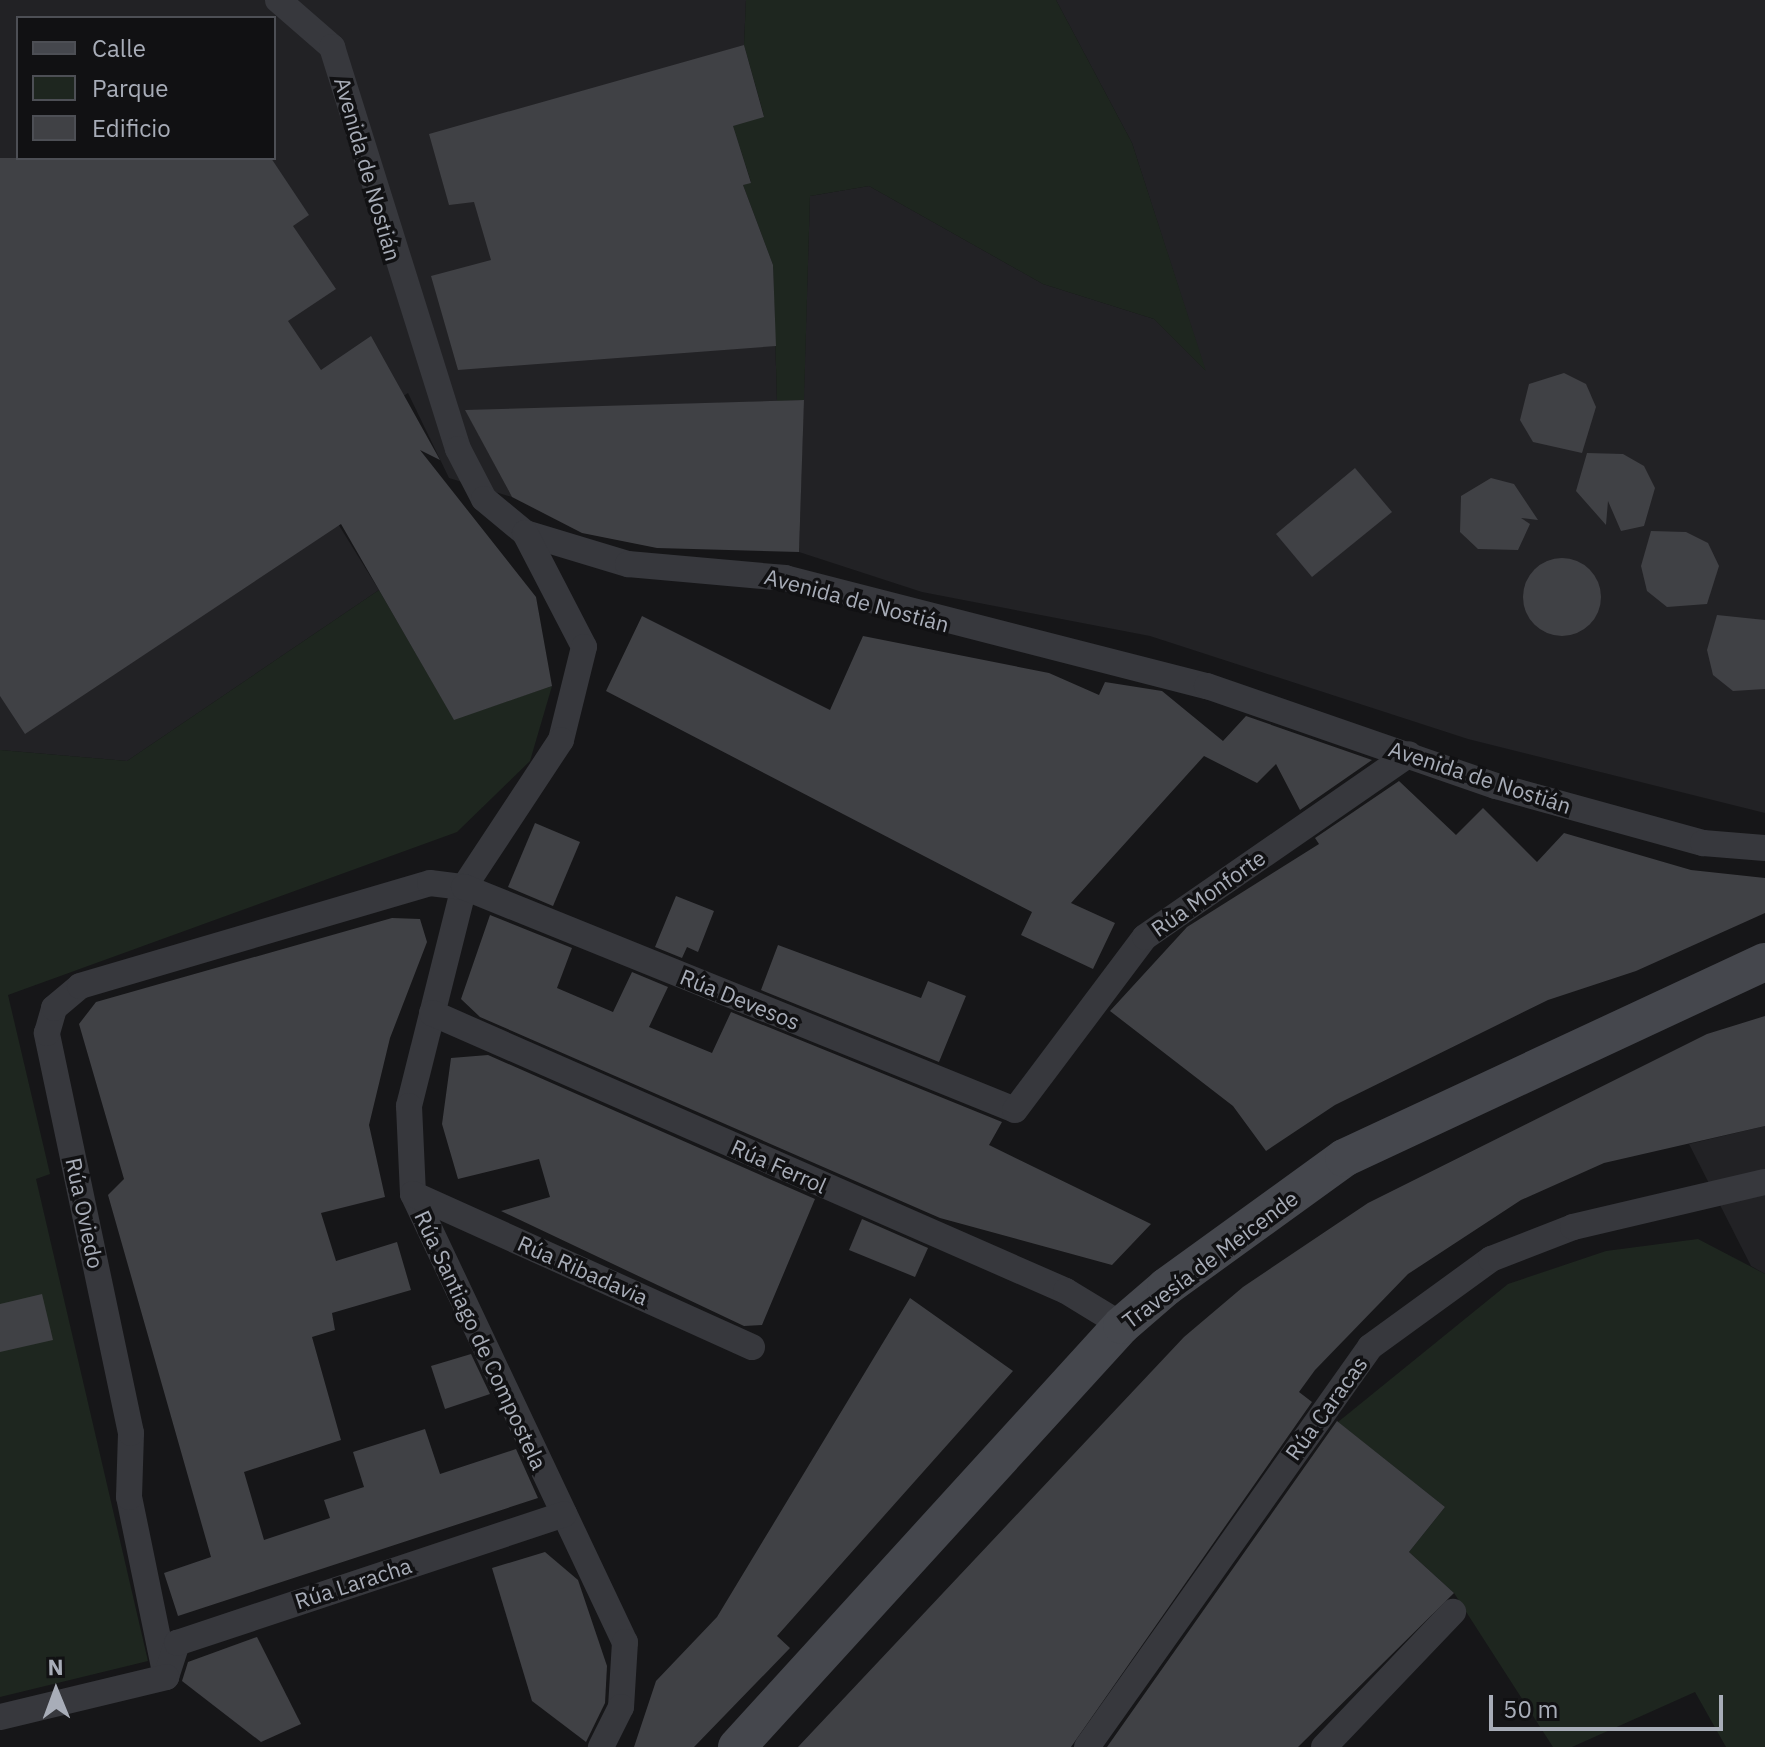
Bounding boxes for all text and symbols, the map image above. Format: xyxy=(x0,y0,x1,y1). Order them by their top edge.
legend xyxy=(16,16,276,160)
text: Calle xyxy=(92,32,146,64)
text: Parque xyxy=(92,72,169,104)
street label: Avenida de Nostián xyxy=(329,74,407,264)
text: Edificio xyxy=(92,112,171,144)
street label: Avenida de Nostián xyxy=(762,563,952,637)
street label: Avenida de Nostián xyxy=(1386,735,1574,819)
street label: Rúa Monforte xyxy=(1146,844,1270,942)
street label: Rúa Devesos xyxy=(676,963,804,1035)
street label: Rúa Ferrol xyxy=(727,1133,831,1199)
street label: Rúa Oviedo xyxy=(60,1155,110,1271)
street label: Travesía de Meicende xyxy=(1117,1184,1303,1334)
street label: Rúa Santiago de Compostela xyxy=(409,1206,553,1474)
street label: Rúa Ribadavia xyxy=(514,1229,652,1311)
street label: Rúa Caracas xyxy=(1279,1351,1373,1465)
street label: Rúa Laracha xyxy=(291,1552,415,1614)
north arrow xyxy=(16,1651,96,1731)
text: N xyxy=(47,1652,64,1681)
scale bar xyxy=(1493,1679,1727,1729)
text: 50 m xyxy=(1503,1693,1558,1725)

